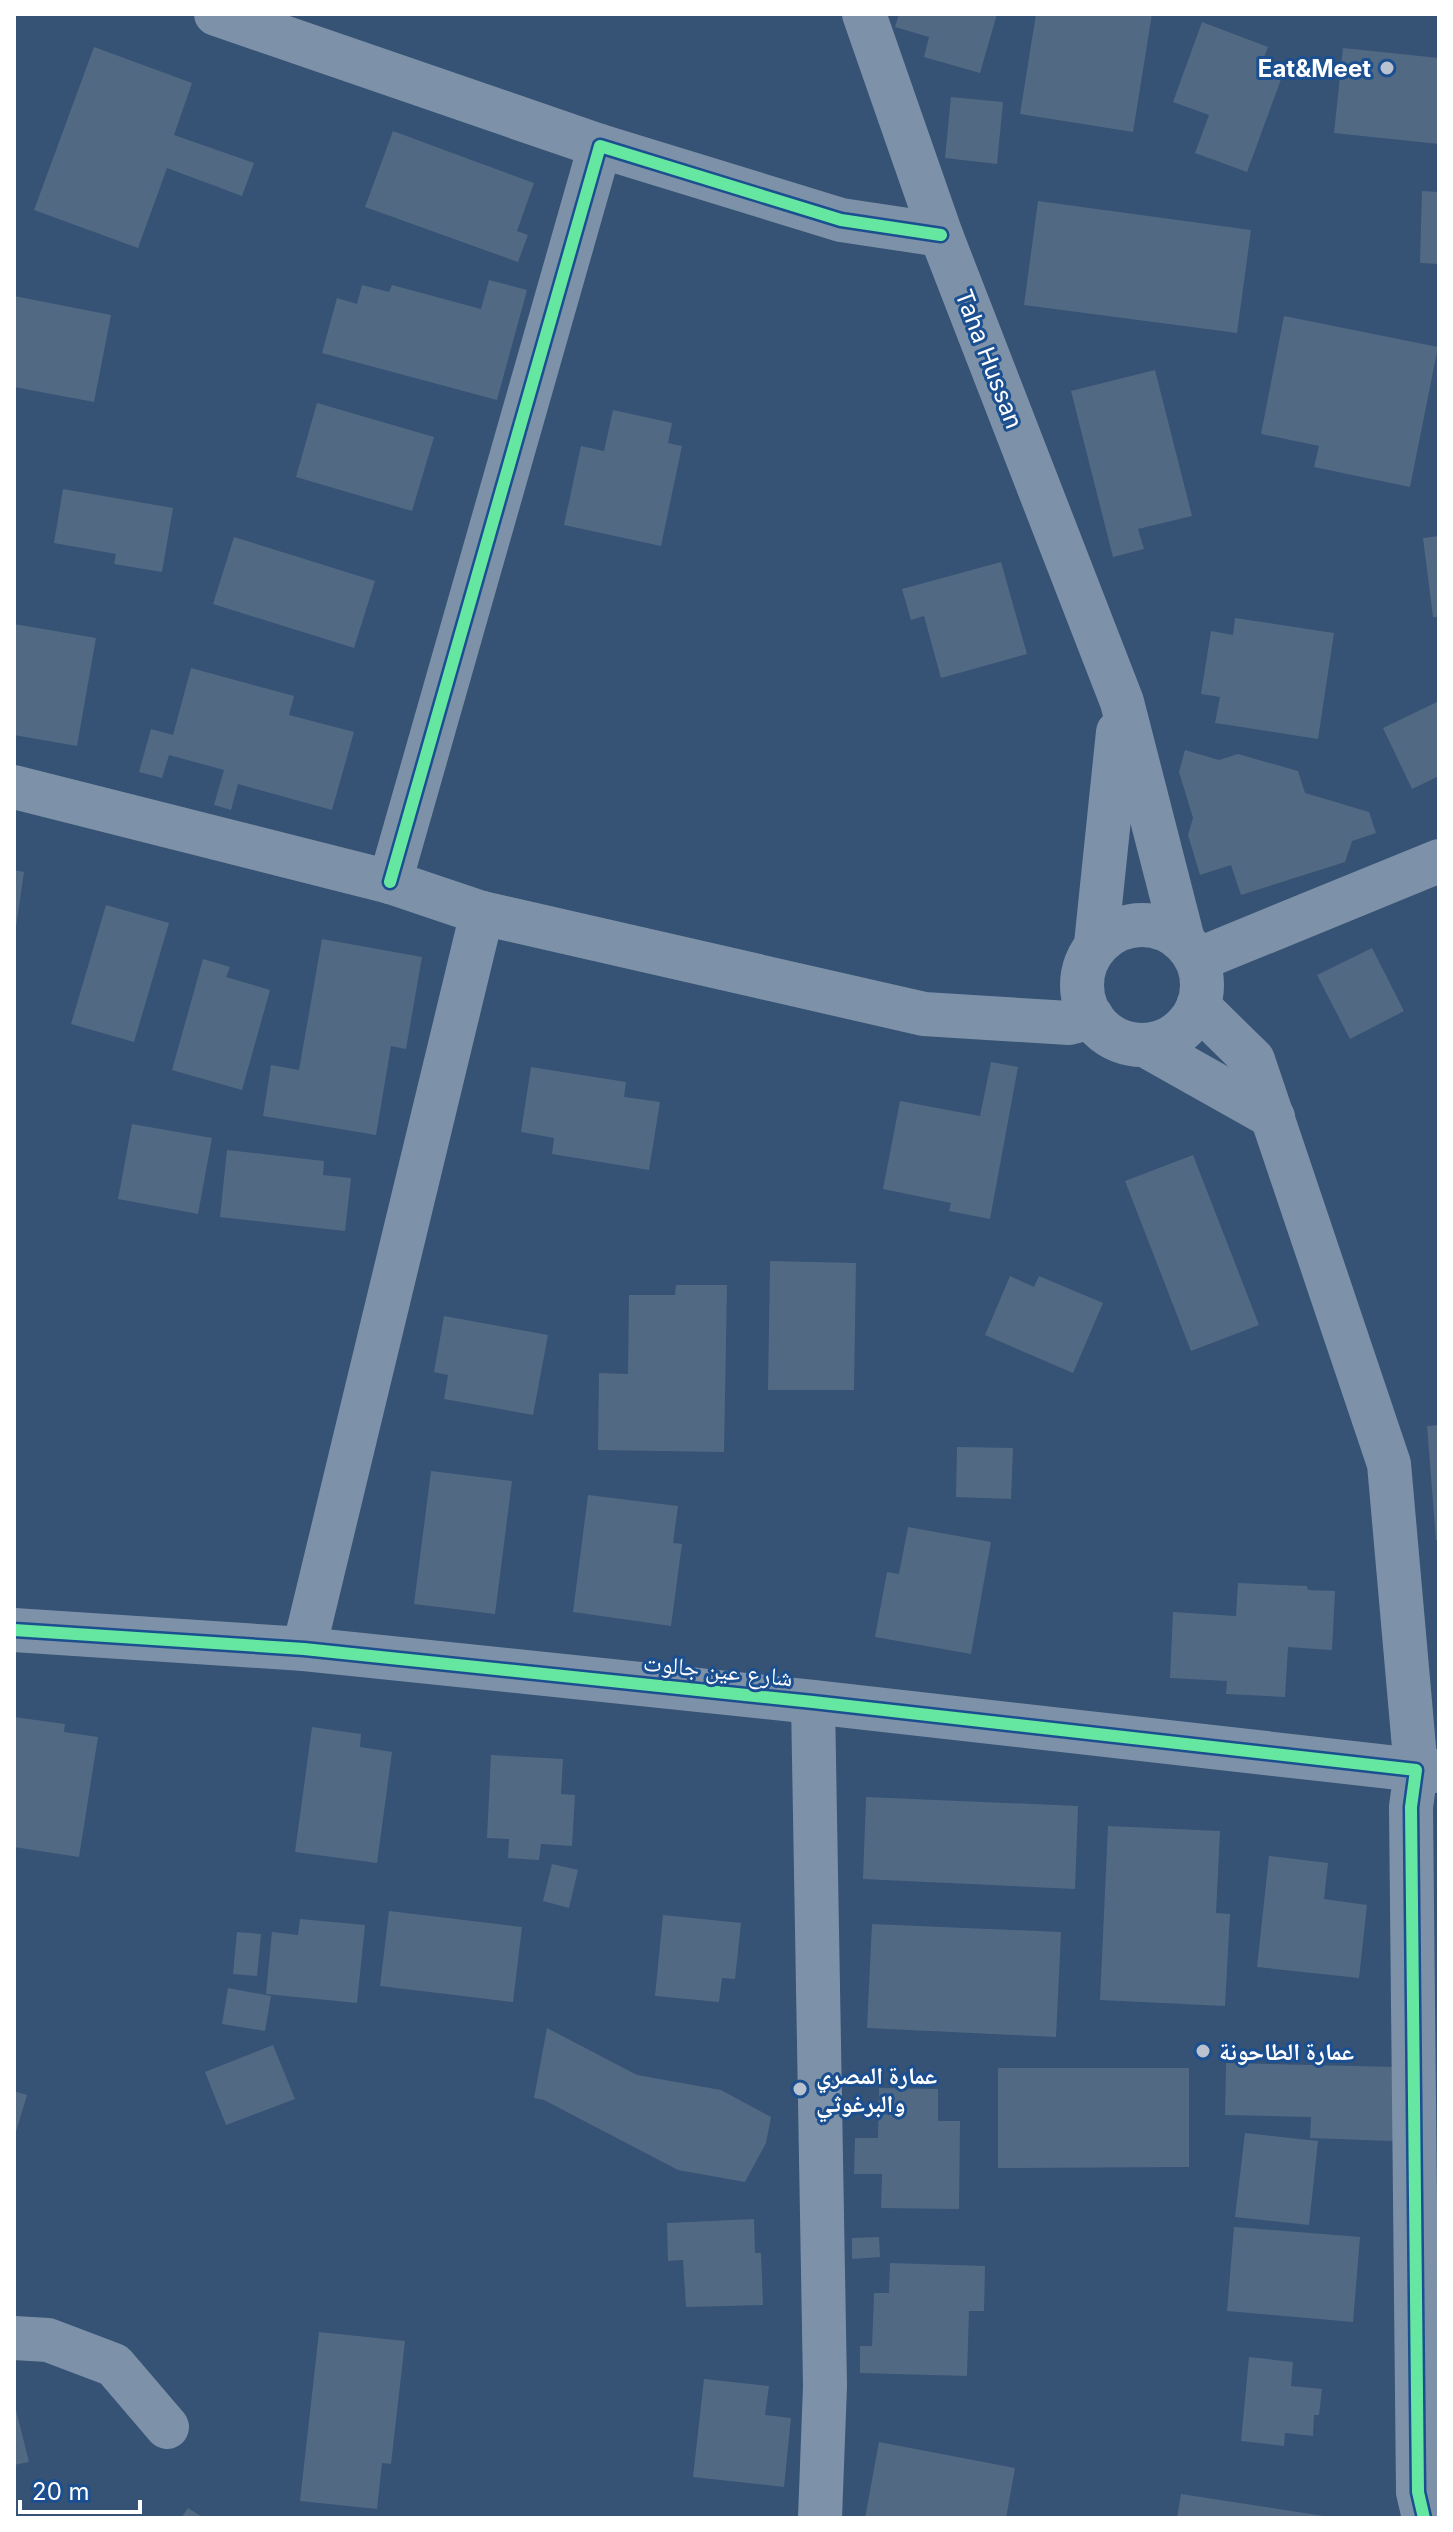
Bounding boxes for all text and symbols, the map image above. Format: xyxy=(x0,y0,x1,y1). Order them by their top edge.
place label: Eat&Meet xyxy=(1258,54,1371,83)
marker: Eat&Meet xyxy=(1378,59,1396,77)
street label: Taha Hussan xyxy=(949,285,1029,433)
street label: شارع عين جالوت xyxy=(642,1648,794,1693)
place label: عمارة الطاحونة xyxy=(1219,2037,1354,2066)
marker: عمارة الطاحونة xyxy=(1194,2042,1212,2060)
place label: عمارة المصري والبرغوثي xyxy=(816,2061,937,2122)
marker: عمارة المصري والبرغوثي xyxy=(791,2080,809,2098)
scale bar xyxy=(20,2464,140,2514)
text: 20 m xyxy=(32,2477,90,2506)

